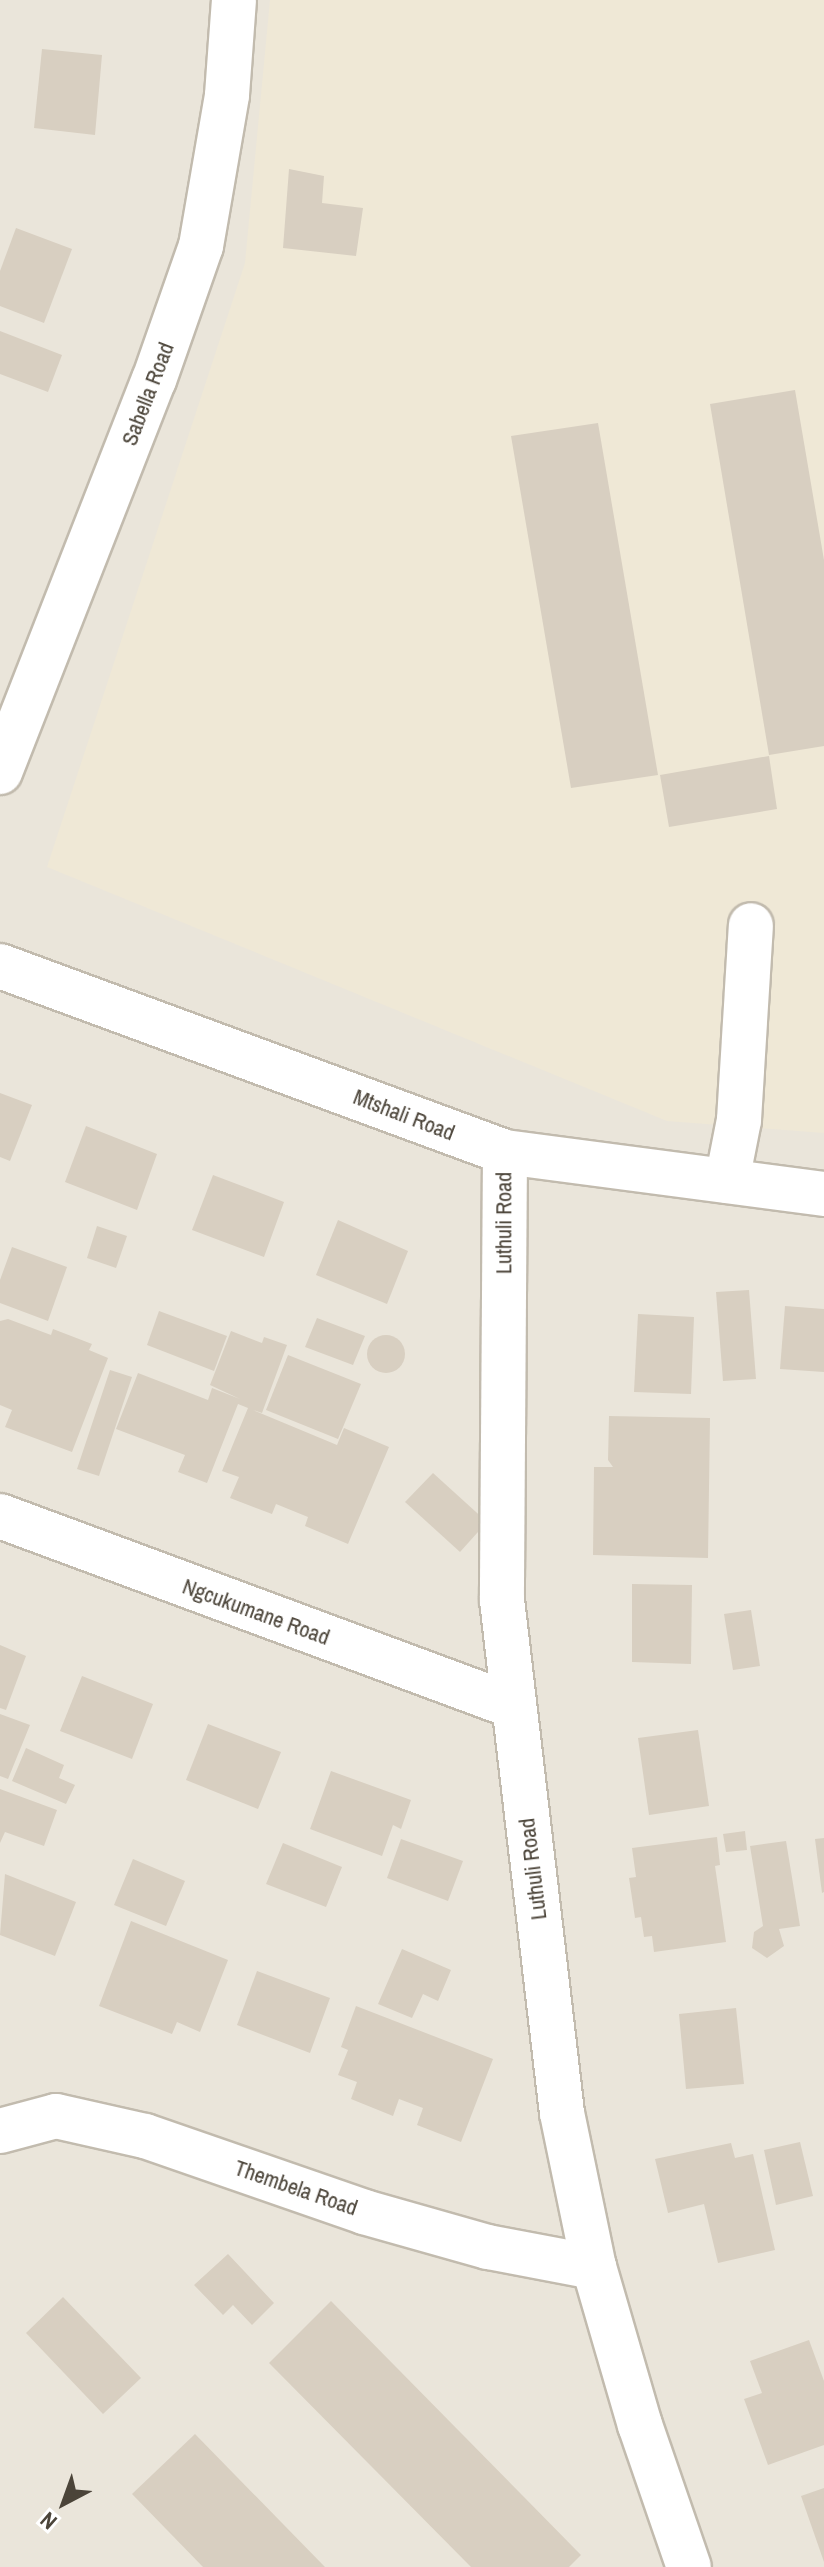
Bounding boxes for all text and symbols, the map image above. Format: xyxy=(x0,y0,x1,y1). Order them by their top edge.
street label: Sabella Road xyxy=(116,339,180,449)
street label: Mtshali Road xyxy=(350,1084,458,1146)
street label: Luthuli Road xyxy=(491,1172,517,1274)
street label: Ngcukumane Road xyxy=(179,1573,333,1651)
street label: Luthuli Road xyxy=(514,1817,552,1921)
street label: Thembela Road xyxy=(231,2155,361,2221)
north arrow xyxy=(24,2463,104,2543)
text: N xyxy=(33,2506,63,2537)

